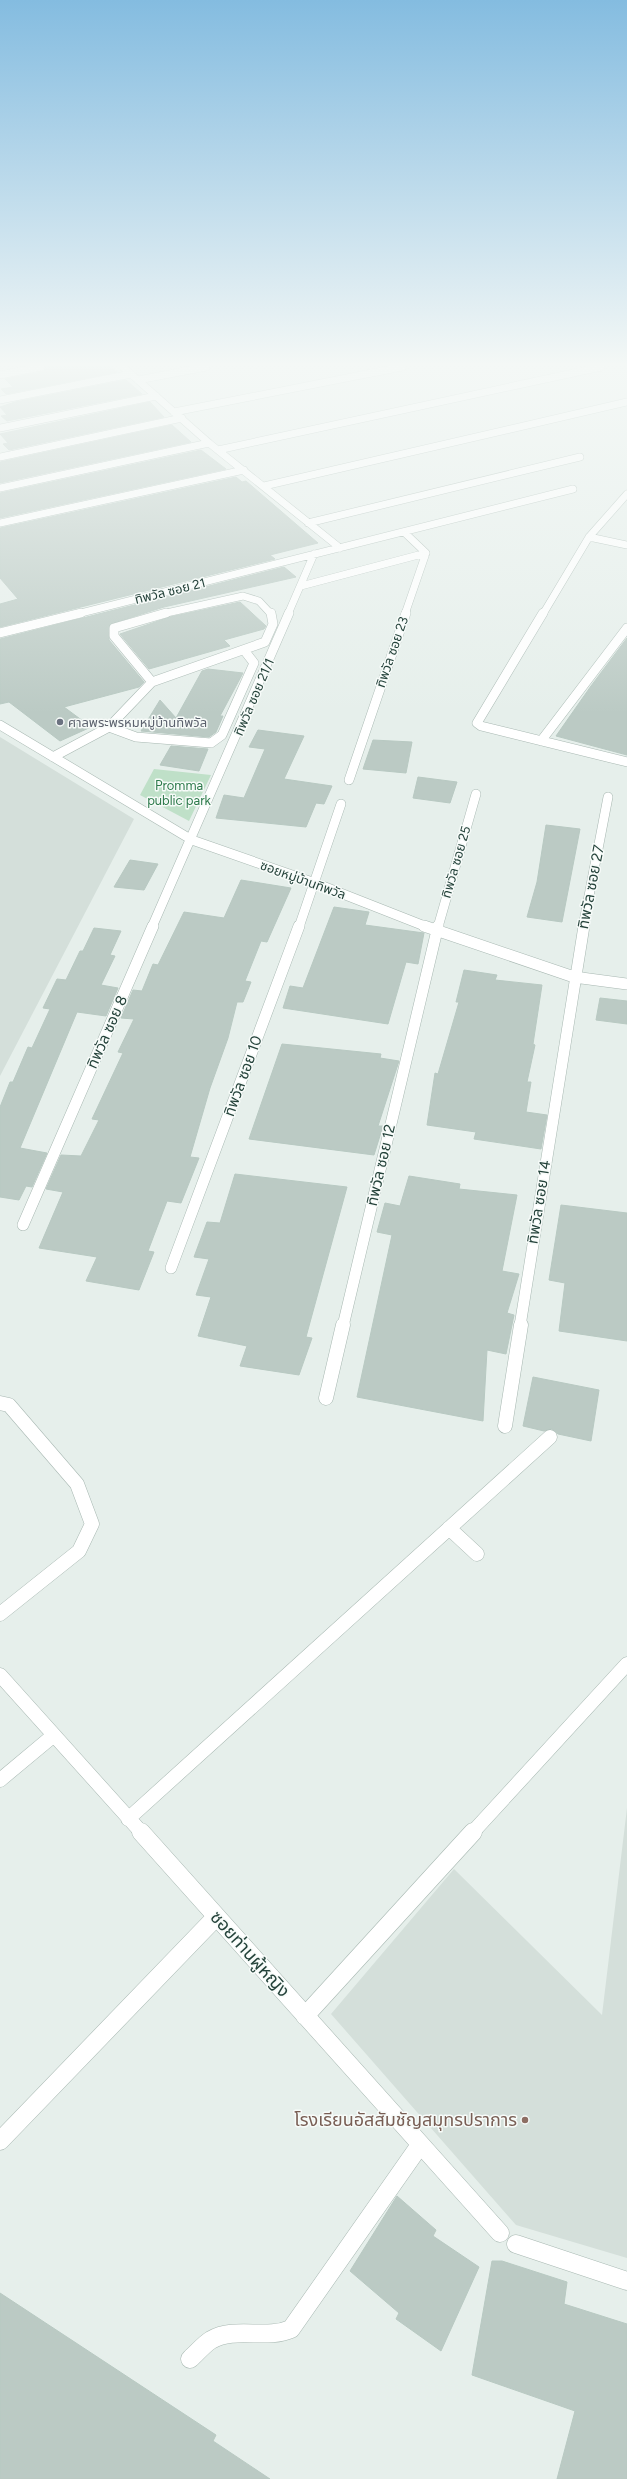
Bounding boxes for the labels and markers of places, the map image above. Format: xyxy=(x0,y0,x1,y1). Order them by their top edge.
place label: ศาลพระพรหมหมู่บ้านทิพวัล xyxy=(68,715,207,730)
marker: ศาลพระพรหมหมู่บ้านทิพวัล xyxy=(55,717,65,727)
place label: โรงเรียนอัสสัมชัญสมุทรปราการ xyxy=(294,2109,517,2131)
marker: โรงเรียนอัสสัมชัญสมุทรปราการ xyxy=(520,2115,530,2125)

